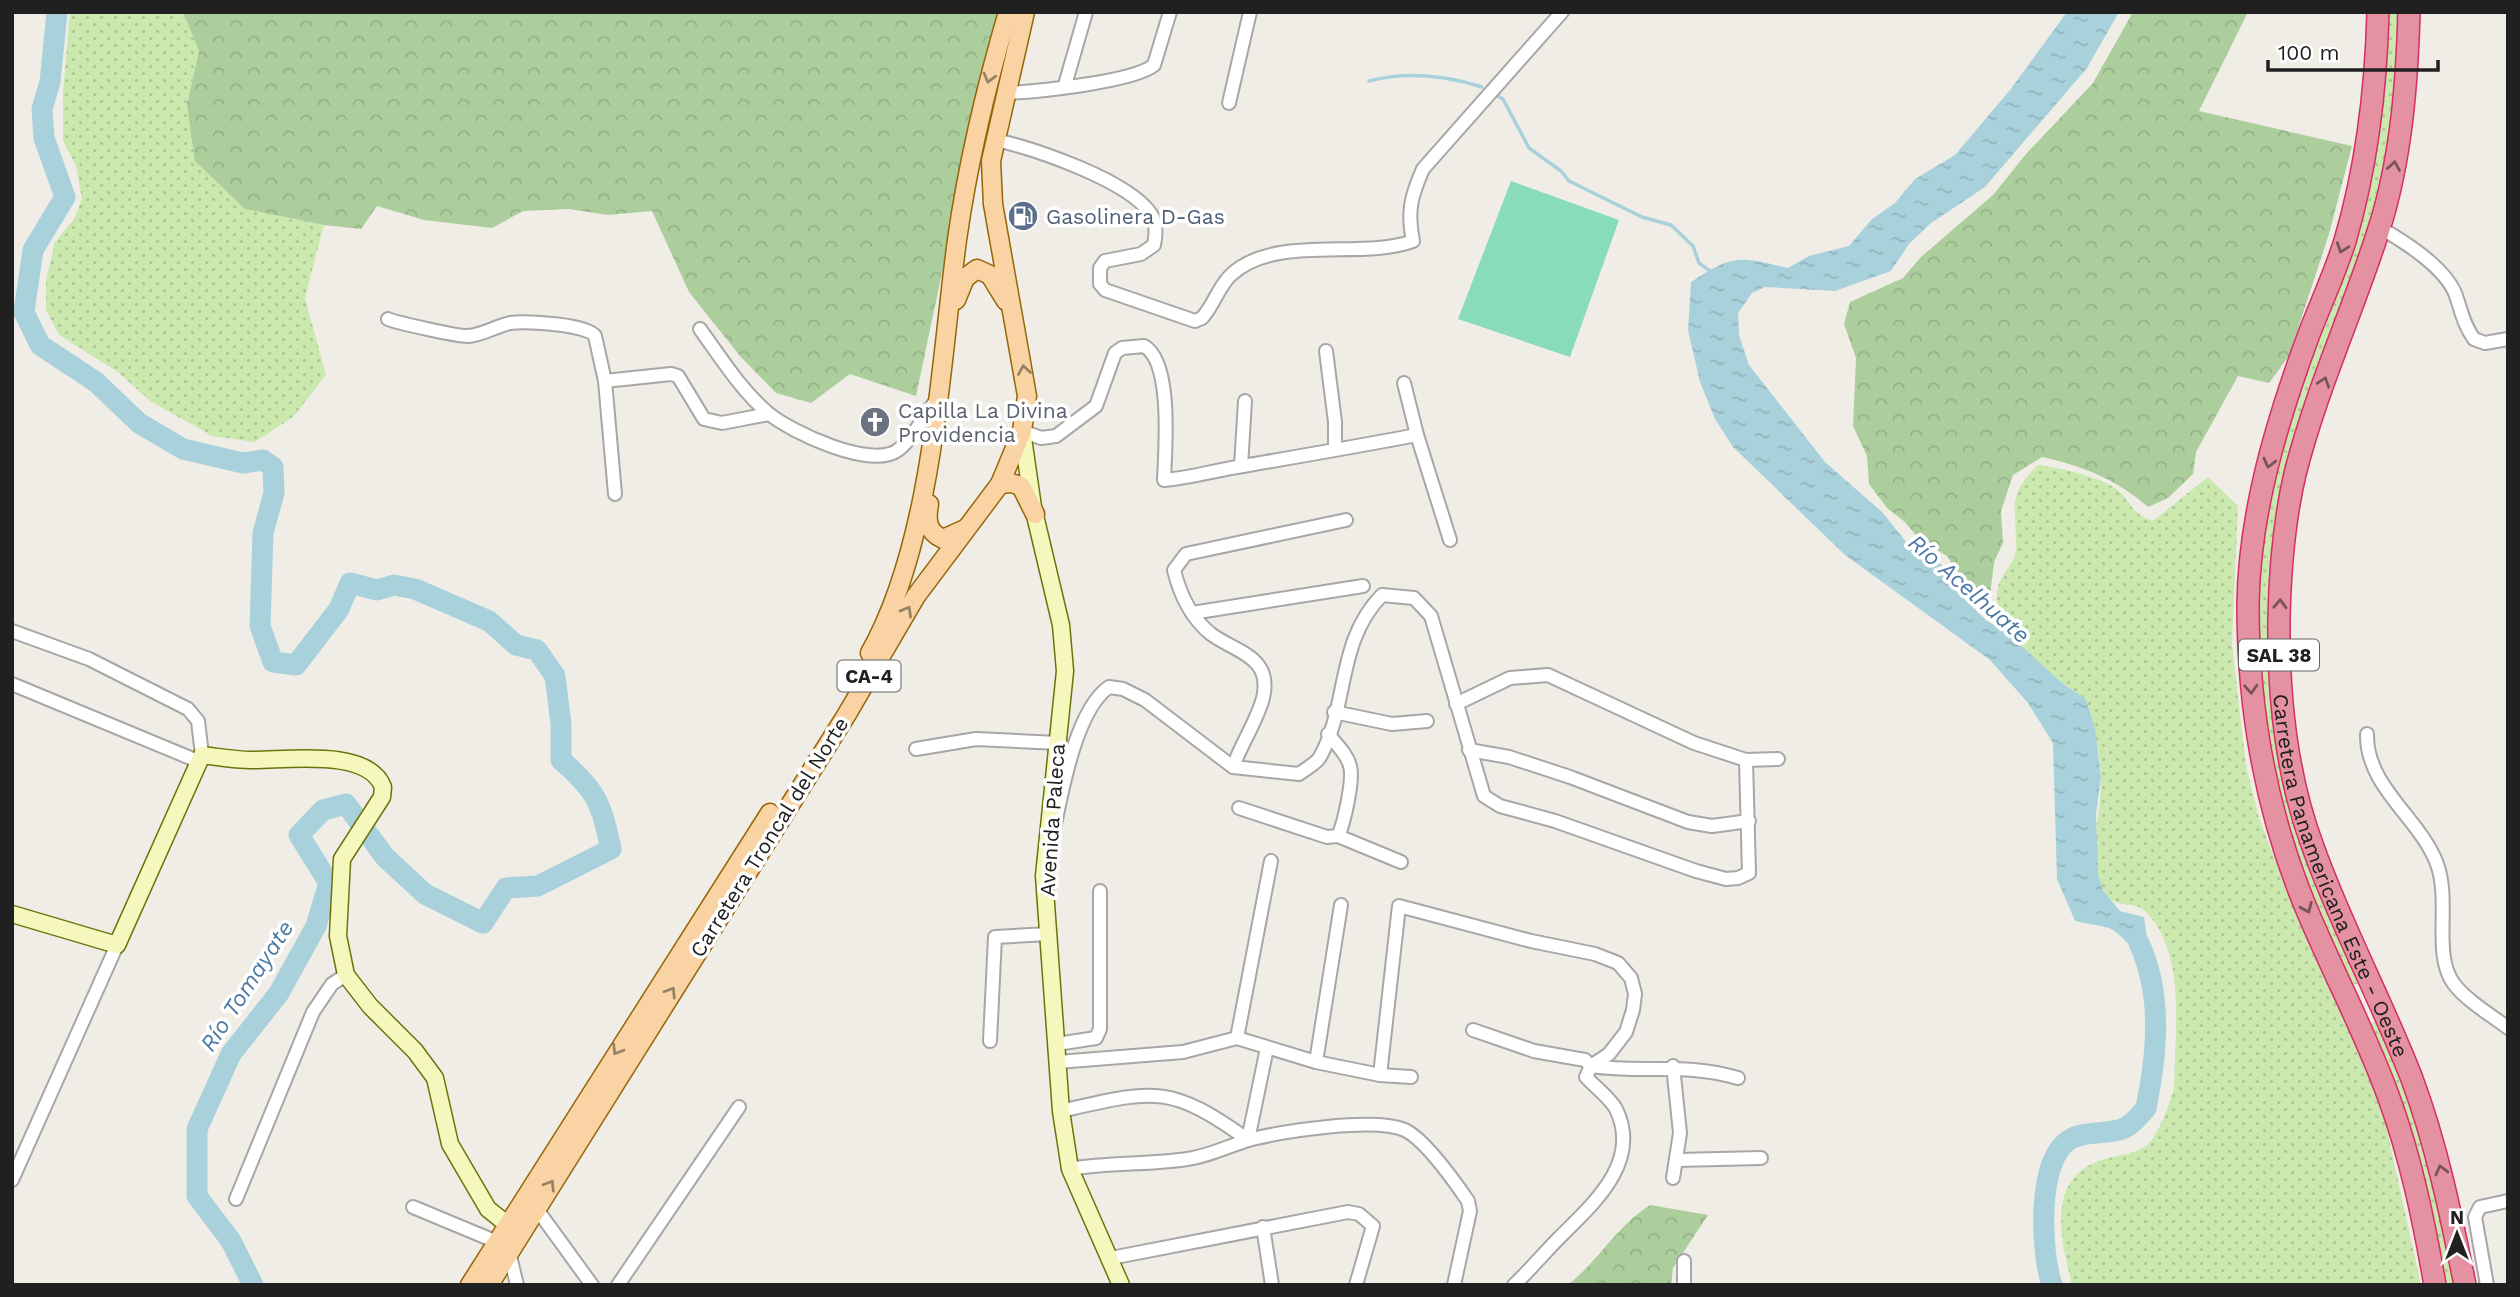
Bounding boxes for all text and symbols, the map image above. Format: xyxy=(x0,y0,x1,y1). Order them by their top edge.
scale bar xyxy=(2268,28,2438,72)
text: 100 m xyxy=(2278,40,2340,65)
one-way arrow xyxy=(983,72,997,84)
one-way arrow xyxy=(2386,160,2401,172)
fuel station icon: Gasolinera D-Gas xyxy=(1006,199,1040,233)
place label: Gasolinera D-Gas xyxy=(1046,204,1225,229)
one-way arrow xyxy=(2336,242,2350,254)
one-way arrow xyxy=(1017,364,1032,376)
one-way arrow xyxy=(2316,376,2330,388)
place label: Capilla La Divina Providencia xyxy=(898,398,1068,447)
church icon: Capilla La Divina Providencia xyxy=(858,405,892,439)
one-way arrow xyxy=(2263,457,2277,469)
water label: Río Acelhuate xyxy=(1903,529,2035,649)
one-way arrow xyxy=(2272,598,2287,609)
one-way arrow xyxy=(899,606,912,618)
road number: SAL 38 xyxy=(2239,640,2319,670)
road number: CA-4 xyxy=(838,660,900,692)
one-way arrow xyxy=(2243,684,2258,695)
street label: Carretera Panamericana Este - Oeste xyxy=(2269,693,2414,1061)
street label: Carretera Troncal del Norte xyxy=(685,712,853,962)
street label: Avenida Paleca xyxy=(1034,742,1070,897)
one-way arrow xyxy=(2298,902,2312,914)
water label: Río Tomayate xyxy=(195,915,299,1057)
one-way arrow xyxy=(663,986,676,999)
one-way arrow xyxy=(612,1042,625,1055)
one-way arrow xyxy=(2435,1164,2449,1176)
one-way arrow xyxy=(542,1179,555,1192)
north arrow xyxy=(2422,1199,2492,1269)
text: N xyxy=(2450,1206,2464,1229)

